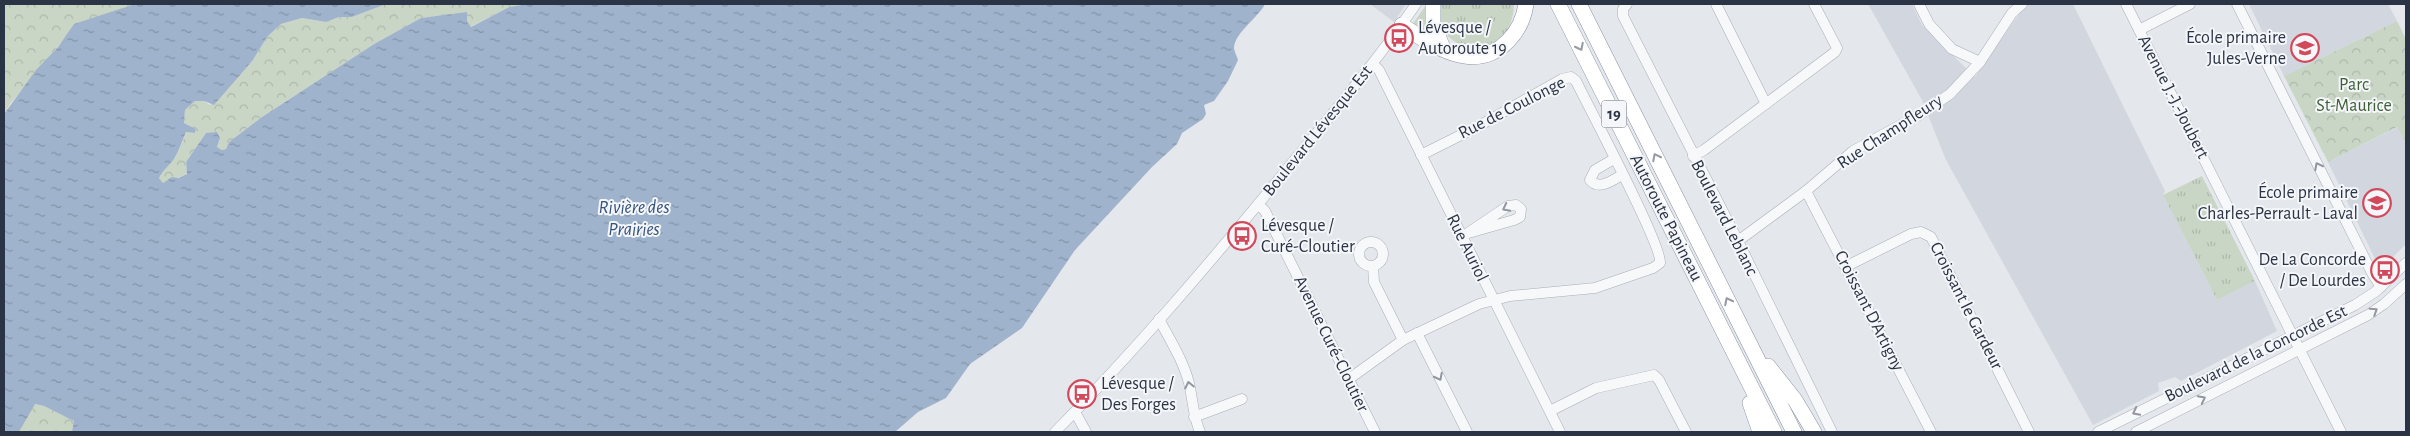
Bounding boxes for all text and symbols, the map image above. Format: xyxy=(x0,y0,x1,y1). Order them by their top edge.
place label: Lévesque / Autoroute 19 xyxy=(1418,19,1507,58)
bus stop icon: Lévesque / Autoroute 19 xyxy=(1384,23,1414,53)
place label: École primaire Jules-Verne xyxy=(2186,26,2286,68)
street label: Avenue J.-J.-Joubert xyxy=(2134,32,2212,162)
school or university icon: École primaire Jules-Verne xyxy=(2290,33,2320,63)
one-way arrow xyxy=(1574,42,1584,51)
street label: Boulevard Lévesque Est xyxy=(1260,62,1376,200)
street label: Rue de Coulonge xyxy=(1456,73,1568,143)
park label: Parc St-Maurice xyxy=(2316,76,2392,115)
street label: Rue Champfleury xyxy=(1834,91,1946,173)
road number: 19 xyxy=(1602,100,1626,128)
street label: Autoroute Papineau xyxy=(1626,152,1706,284)
one-way arrow xyxy=(1652,153,1662,162)
street label: Boulevard Leblanc xyxy=(1687,157,1761,279)
one-way arrow xyxy=(2314,162,2324,171)
place label: École primaire Charles-Perrault - Laval xyxy=(2198,181,2358,223)
school or university icon: École primaire Charles-Perrault - Laval xyxy=(2362,188,2392,218)
water label: Rivière des Prairies xyxy=(599,198,669,239)
one-way arrow xyxy=(1502,202,1511,212)
street label: Rue Auriol xyxy=(1443,211,1491,285)
place label: Lévesque / Curé-Cloutier xyxy=(1261,217,1355,256)
bus stop icon: Lévesque / Curé-Cloutier xyxy=(1227,221,1257,251)
street label: Croissant le Gardeur xyxy=(1926,239,2006,373)
street label: Croissant D'Artigny xyxy=(1831,248,1907,374)
place label: De La Concorde / De Lourdes xyxy=(2258,251,2366,290)
bus stop icon: De La Concorde / De Lourdes xyxy=(2370,255,2400,285)
street label: Avenue Curé-Cloutier xyxy=(1290,273,1372,415)
one-way arrow xyxy=(1724,297,1734,306)
street label: Boulevard de la Concorde Est xyxy=(2162,302,2350,406)
one-way arrow xyxy=(2368,308,2377,317)
one-way arrow xyxy=(1433,371,1443,380)
place label: Lévesque / Des Forges xyxy=(1101,375,1176,414)
bus stop icon: Lévesque / Des Forges xyxy=(1067,379,1097,409)
one-way arrow xyxy=(1184,381,1194,390)
one-way arrow xyxy=(2197,395,2206,405)
one-way arrow xyxy=(2132,406,2141,416)

